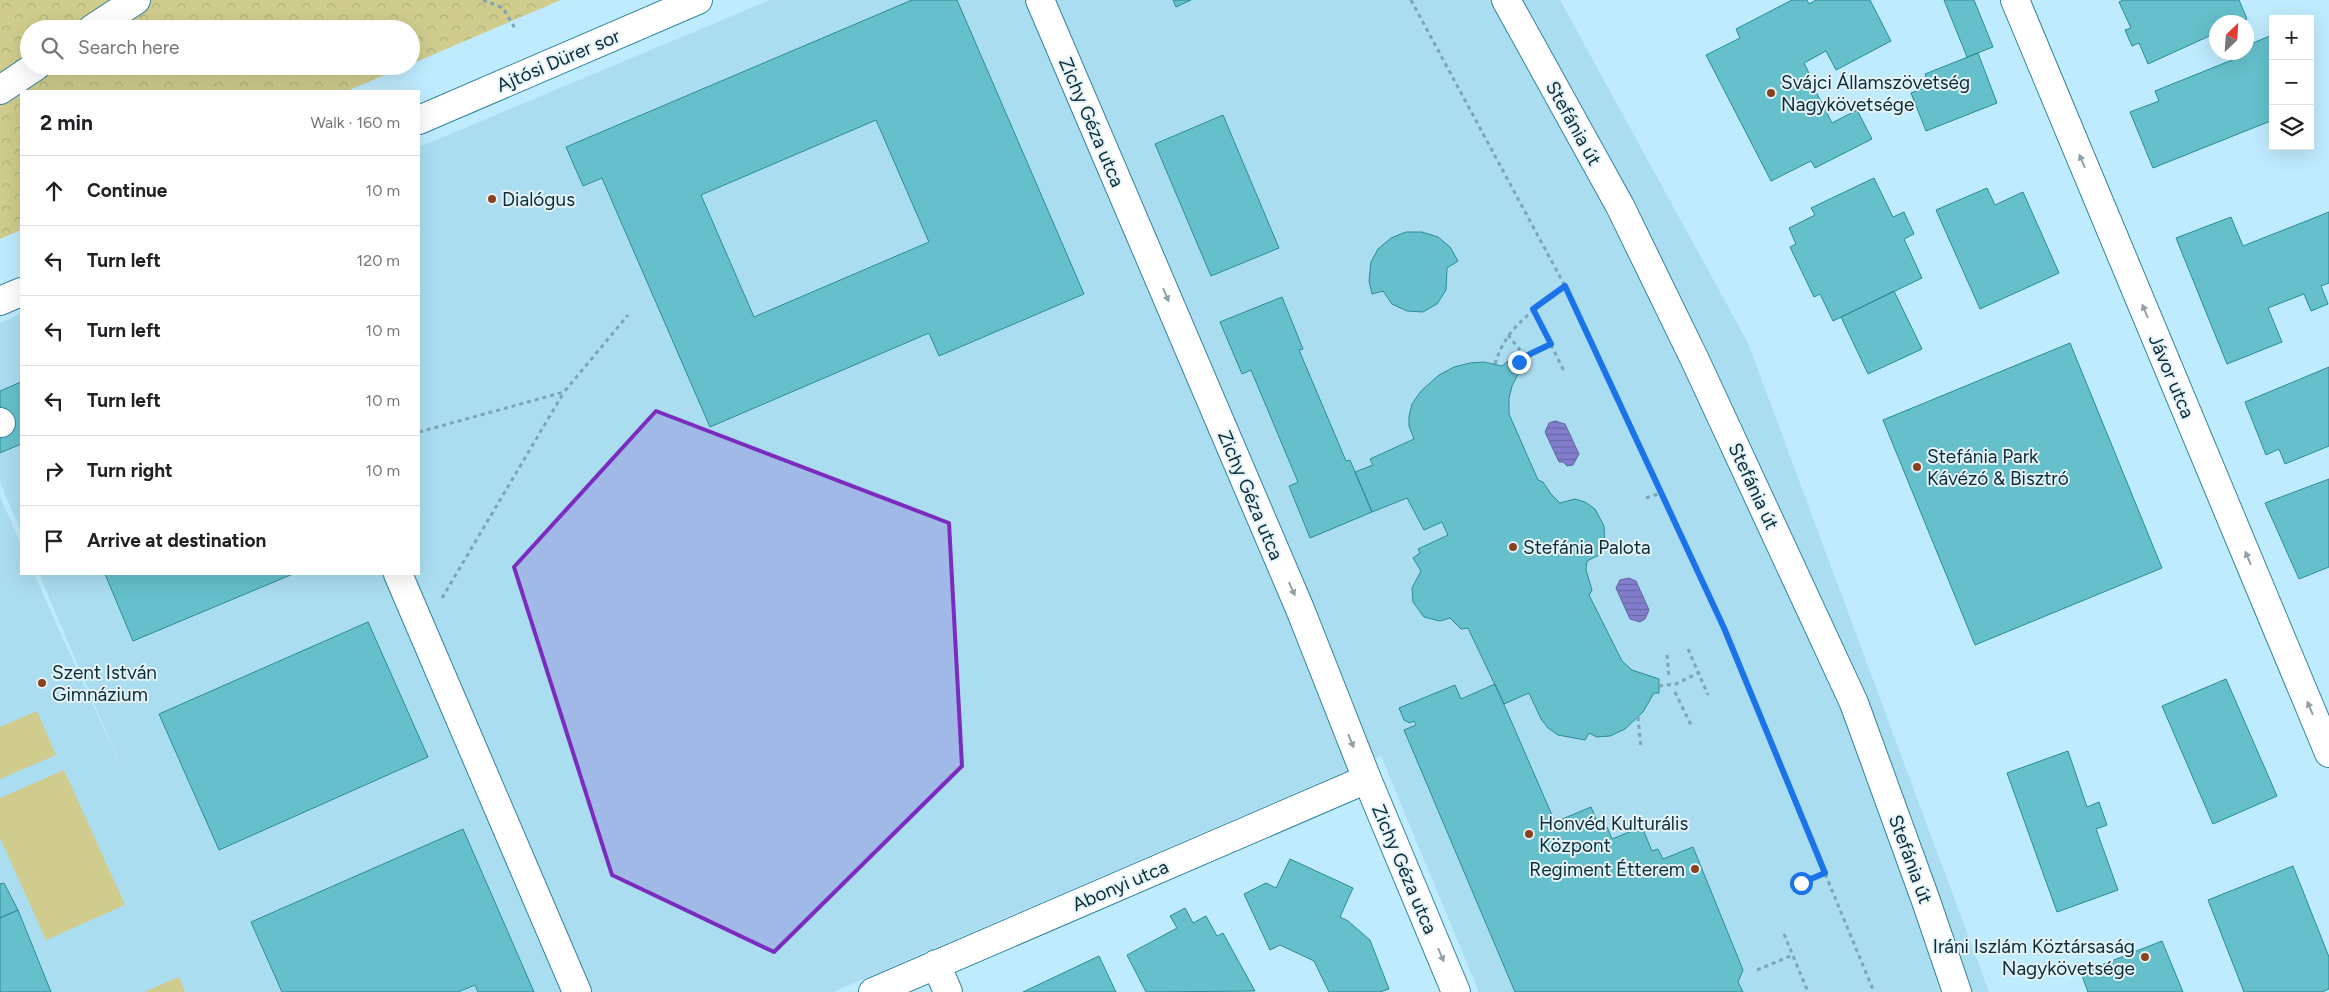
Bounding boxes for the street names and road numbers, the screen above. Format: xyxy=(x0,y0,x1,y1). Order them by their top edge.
street label: Ajtósi Dürer sor xyxy=(493,24,624,97)
street label: Zichy Géza utca xyxy=(1054,54,1129,190)
street label: Stefánia út xyxy=(1541,77,1606,169)
street label: Jávor utca xyxy=(2144,331,2199,422)
street label: Zichy Géza utca xyxy=(1213,427,1288,563)
street label: Stefánia út xyxy=(1723,439,1784,533)
street label: Zichy Géza utca xyxy=(1367,801,1442,937)
street label: Stefánia út xyxy=(1884,812,1937,907)
street label: Abonyi utca xyxy=(1069,855,1172,916)

